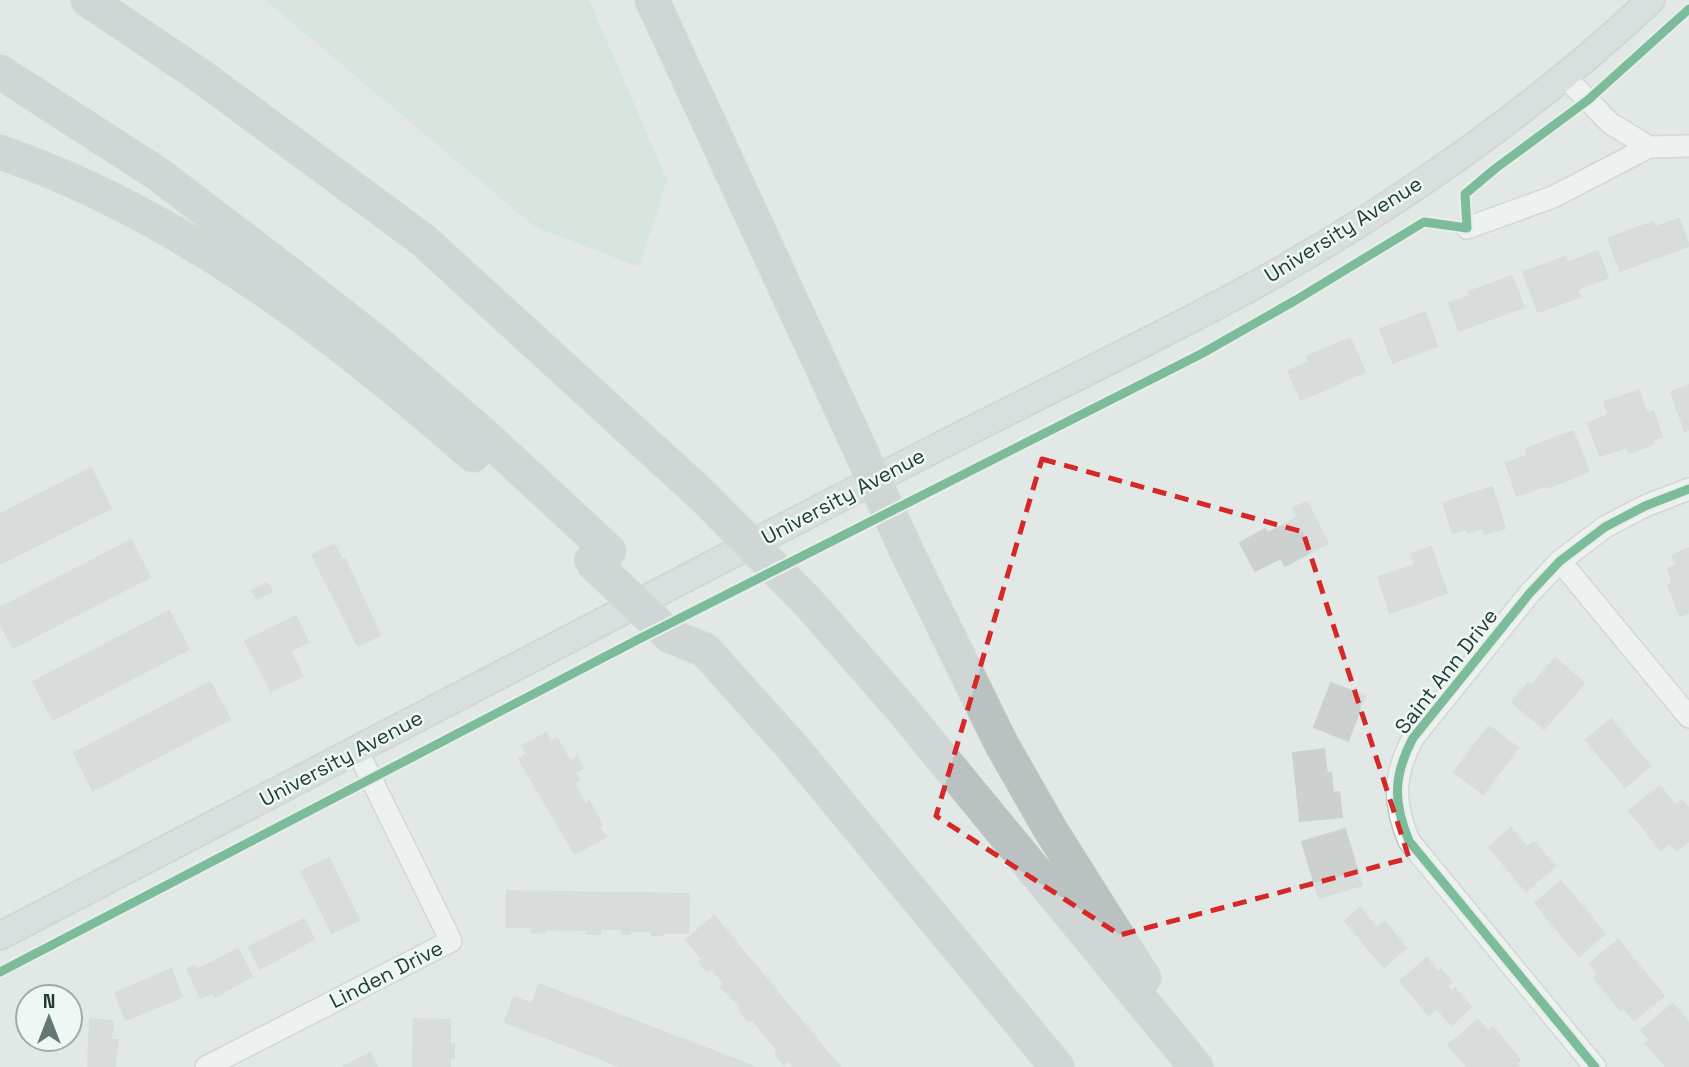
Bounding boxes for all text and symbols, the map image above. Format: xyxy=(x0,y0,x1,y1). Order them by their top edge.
street label: University Avenue xyxy=(1259,170,1427,288)
street label: University Avenue xyxy=(757,442,929,550)
street label: Saint Ann Drive xyxy=(1389,603,1503,739)
street label: University Avenue xyxy=(255,704,427,812)
street label: Linden Drive xyxy=(325,934,447,1014)
north arrow xyxy=(14,983,84,1053)
text: N xyxy=(43,989,55,1014)

